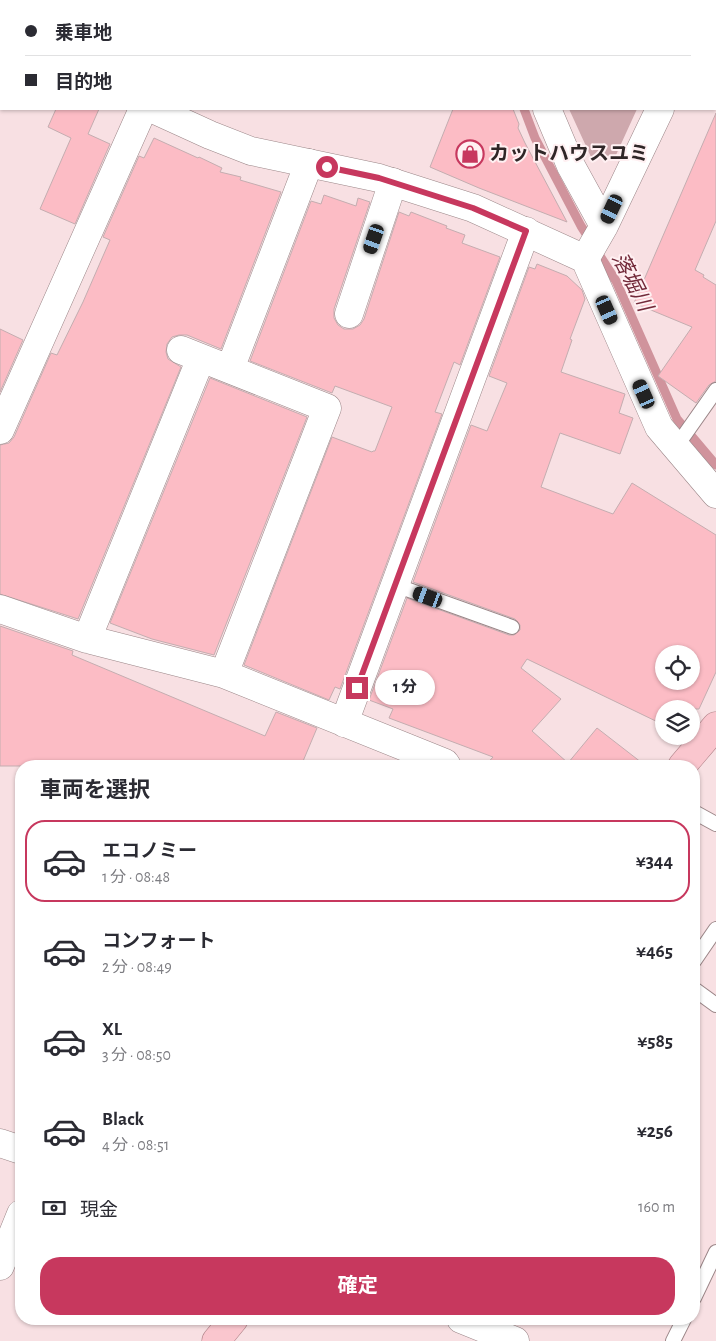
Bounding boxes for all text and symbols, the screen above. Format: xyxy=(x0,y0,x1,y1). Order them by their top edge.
text: 乗車地 xyxy=(55,24,112,43)
text: 目的地 xyxy=(55,73,112,92)
shop icon: カットハウスユミ xyxy=(455,139,485,169)
place label: カットハウスユミ xyxy=(489,144,649,164)
route start xyxy=(316,156,338,178)
car xyxy=(598,192,625,226)
car xyxy=(362,222,385,256)
water label: 落堀川 xyxy=(608,249,657,317)
car xyxy=(594,293,619,327)
car xyxy=(631,377,656,411)
car xyxy=(411,585,444,609)
map controls xyxy=(655,645,700,745)
button: locate xyxy=(655,645,700,690)
callout: 1 分 xyxy=(374,670,434,706)
route end xyxy=(346,677,368,699)
text: 1 分 xyxy=(393,679,417,695)
button: layers xyxy=(655,700,700,745)
text: 車両を選択 xyxy=(40,779,150,801)
icon: car xyxy=(42,839,87,884)
text: エコノミー xyxy=(102,842,197,861)
text: ¥344 xyxy=(636,852,673,871)
text: 1 分 · 08:48 xyxy=(102,869,170,885)
icon: car xyxy=(42,929,87,974)
text: コンフォート xyxy=(102,932,215,951)
text: ¥465 xyxy=(636,942,673,961)
text: 2 分 · 08:49 xyxy=(102,959,172,975)
icon: car xyxy=(42,1019,87,1064)
text: XL xyxy=(102,1020,122,1039)
text: ¥585 xyxy=(637,1032,673,1051)
text: 3 分 · 08:50 xyxy=(102,1047,171,1063)
icon: car xyxy=(42,1109,87,1154)
text: Black xyxy=(102,1110,144,1129)
text: ¥256 xyxy=(637,1122,673,1141)
text: 4 分 · 08:51 xyxy=(102,1137,169,1153)
icon: cash xyxy=(40,1194,68,1222)
text: 160 m xyxy=(638,1199,675,1215)
text: 現金 xyxy=(80,1201,118,1220)
button: 確定 xyxy=(40,1257,675,1315)

